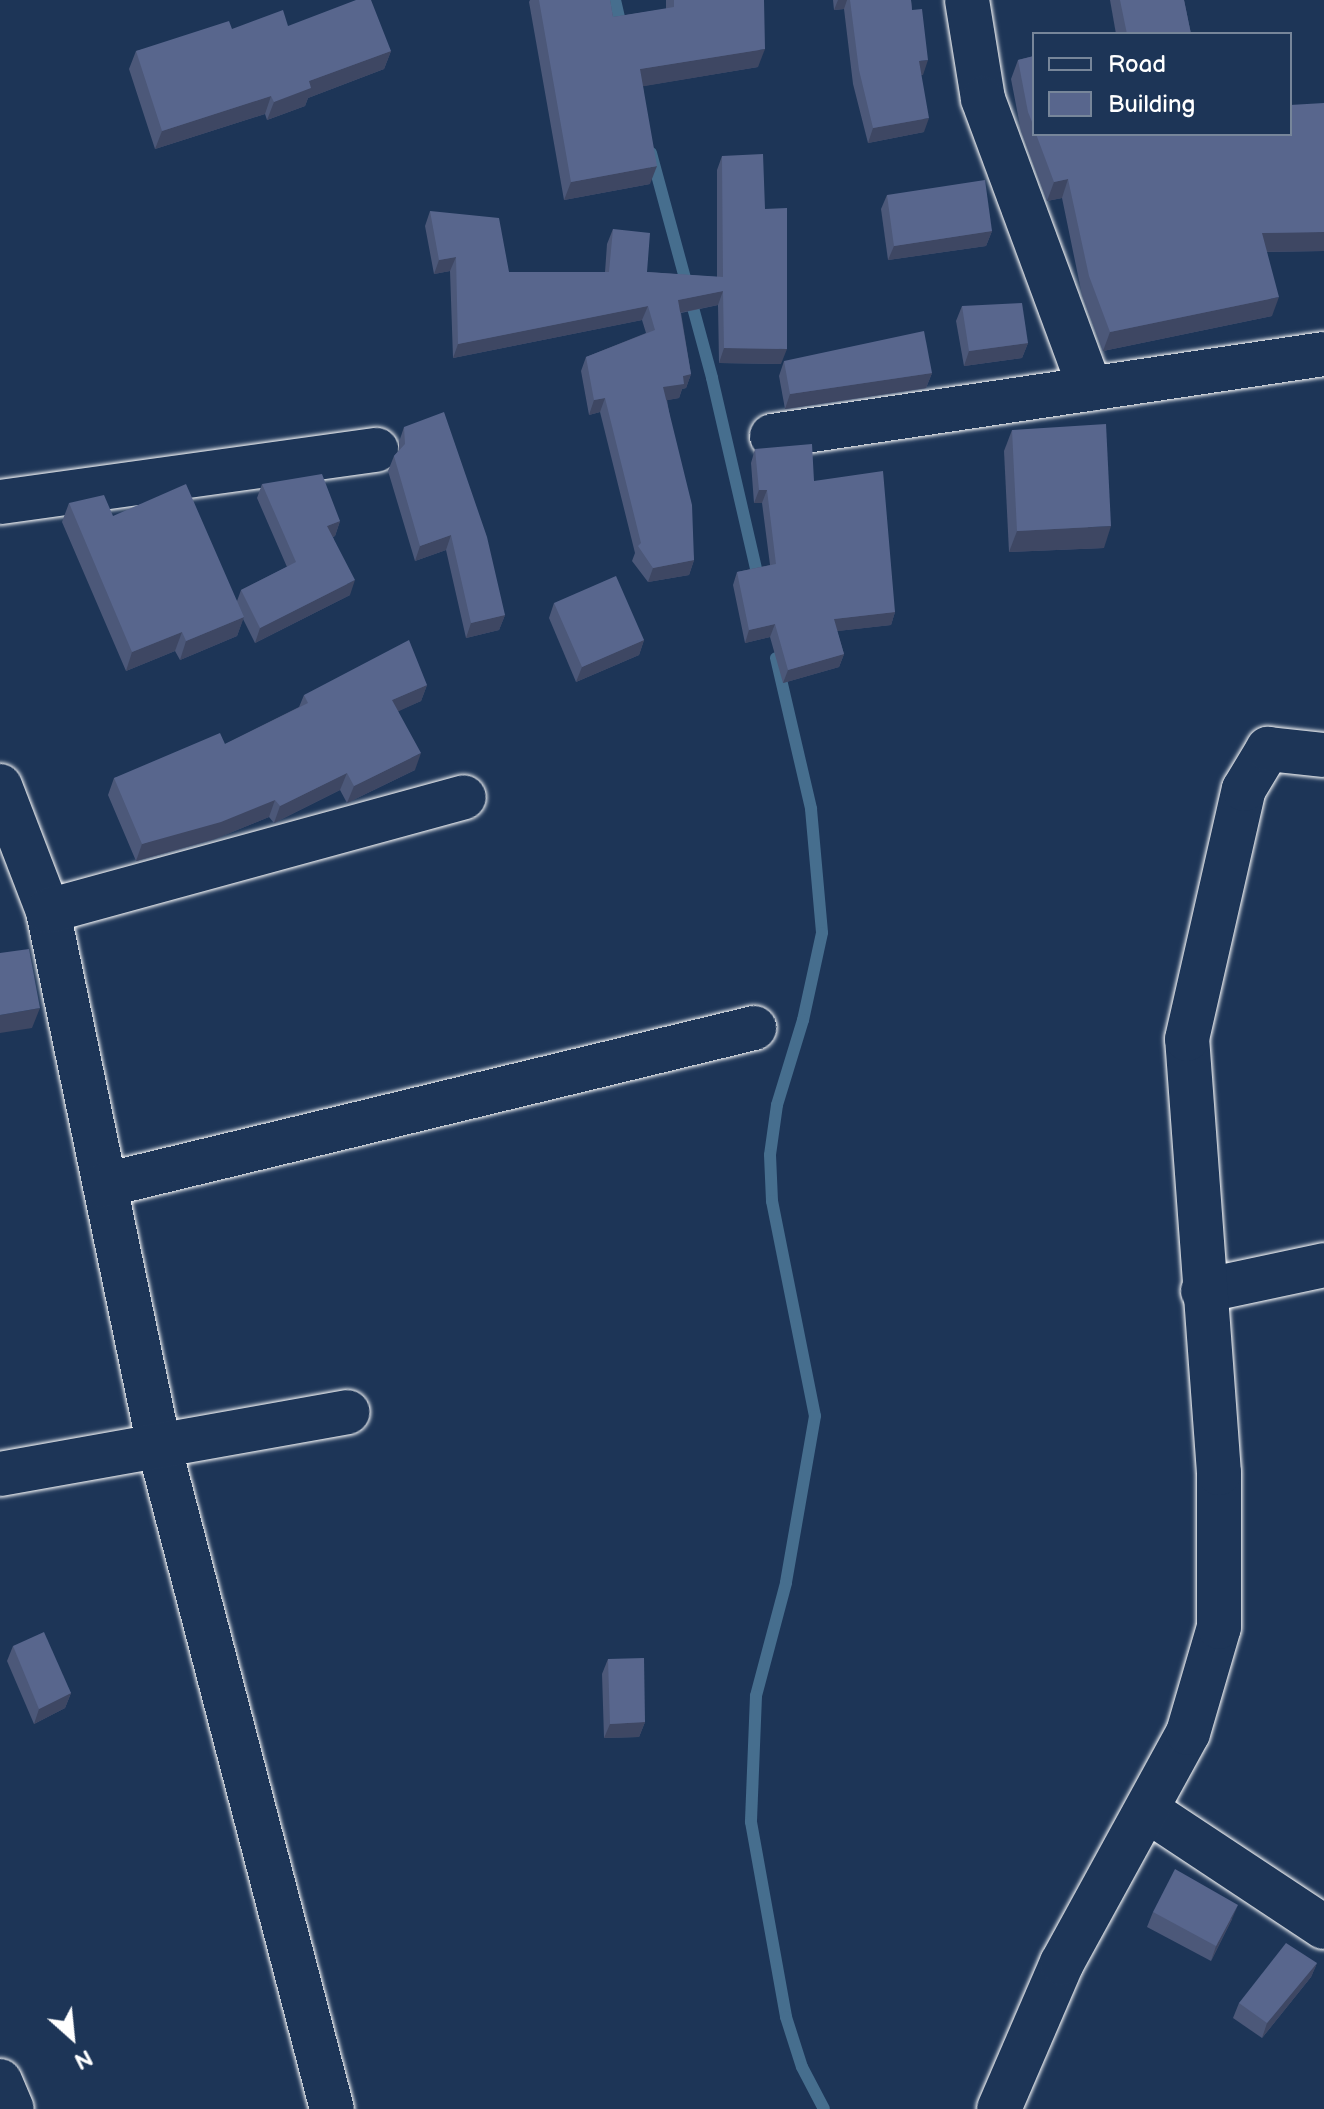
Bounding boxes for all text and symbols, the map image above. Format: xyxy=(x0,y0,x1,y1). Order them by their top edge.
legend xyxy=(1032,32,1292,136)
text: Road xyxy=(1108,50,1166,79)
text: Building xyxy=(1108,90,1195,119)
north arrow xyxy=(32,1997,112,2077)
text: N xyxy=(70,2043,97,2075)

